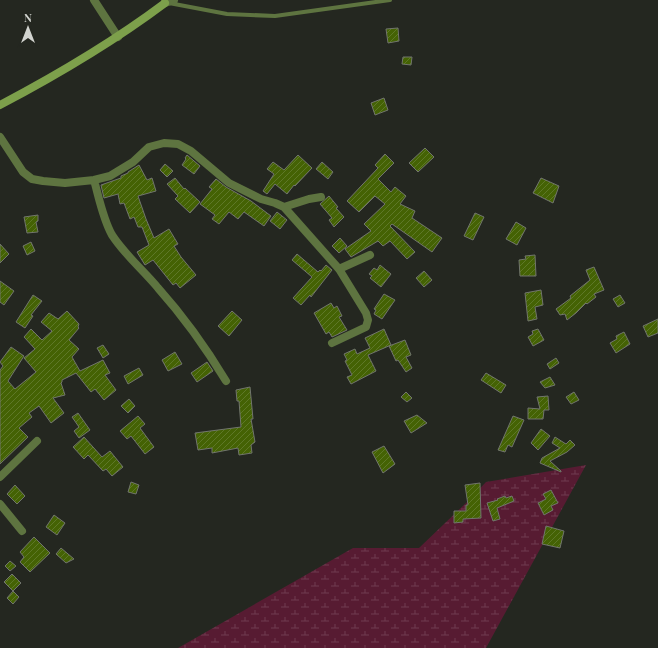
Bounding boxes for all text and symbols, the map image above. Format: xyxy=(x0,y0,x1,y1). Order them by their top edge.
north arrow xyxy=(8,8,48,48)
text: N xyxy=(24,10,32,25)

